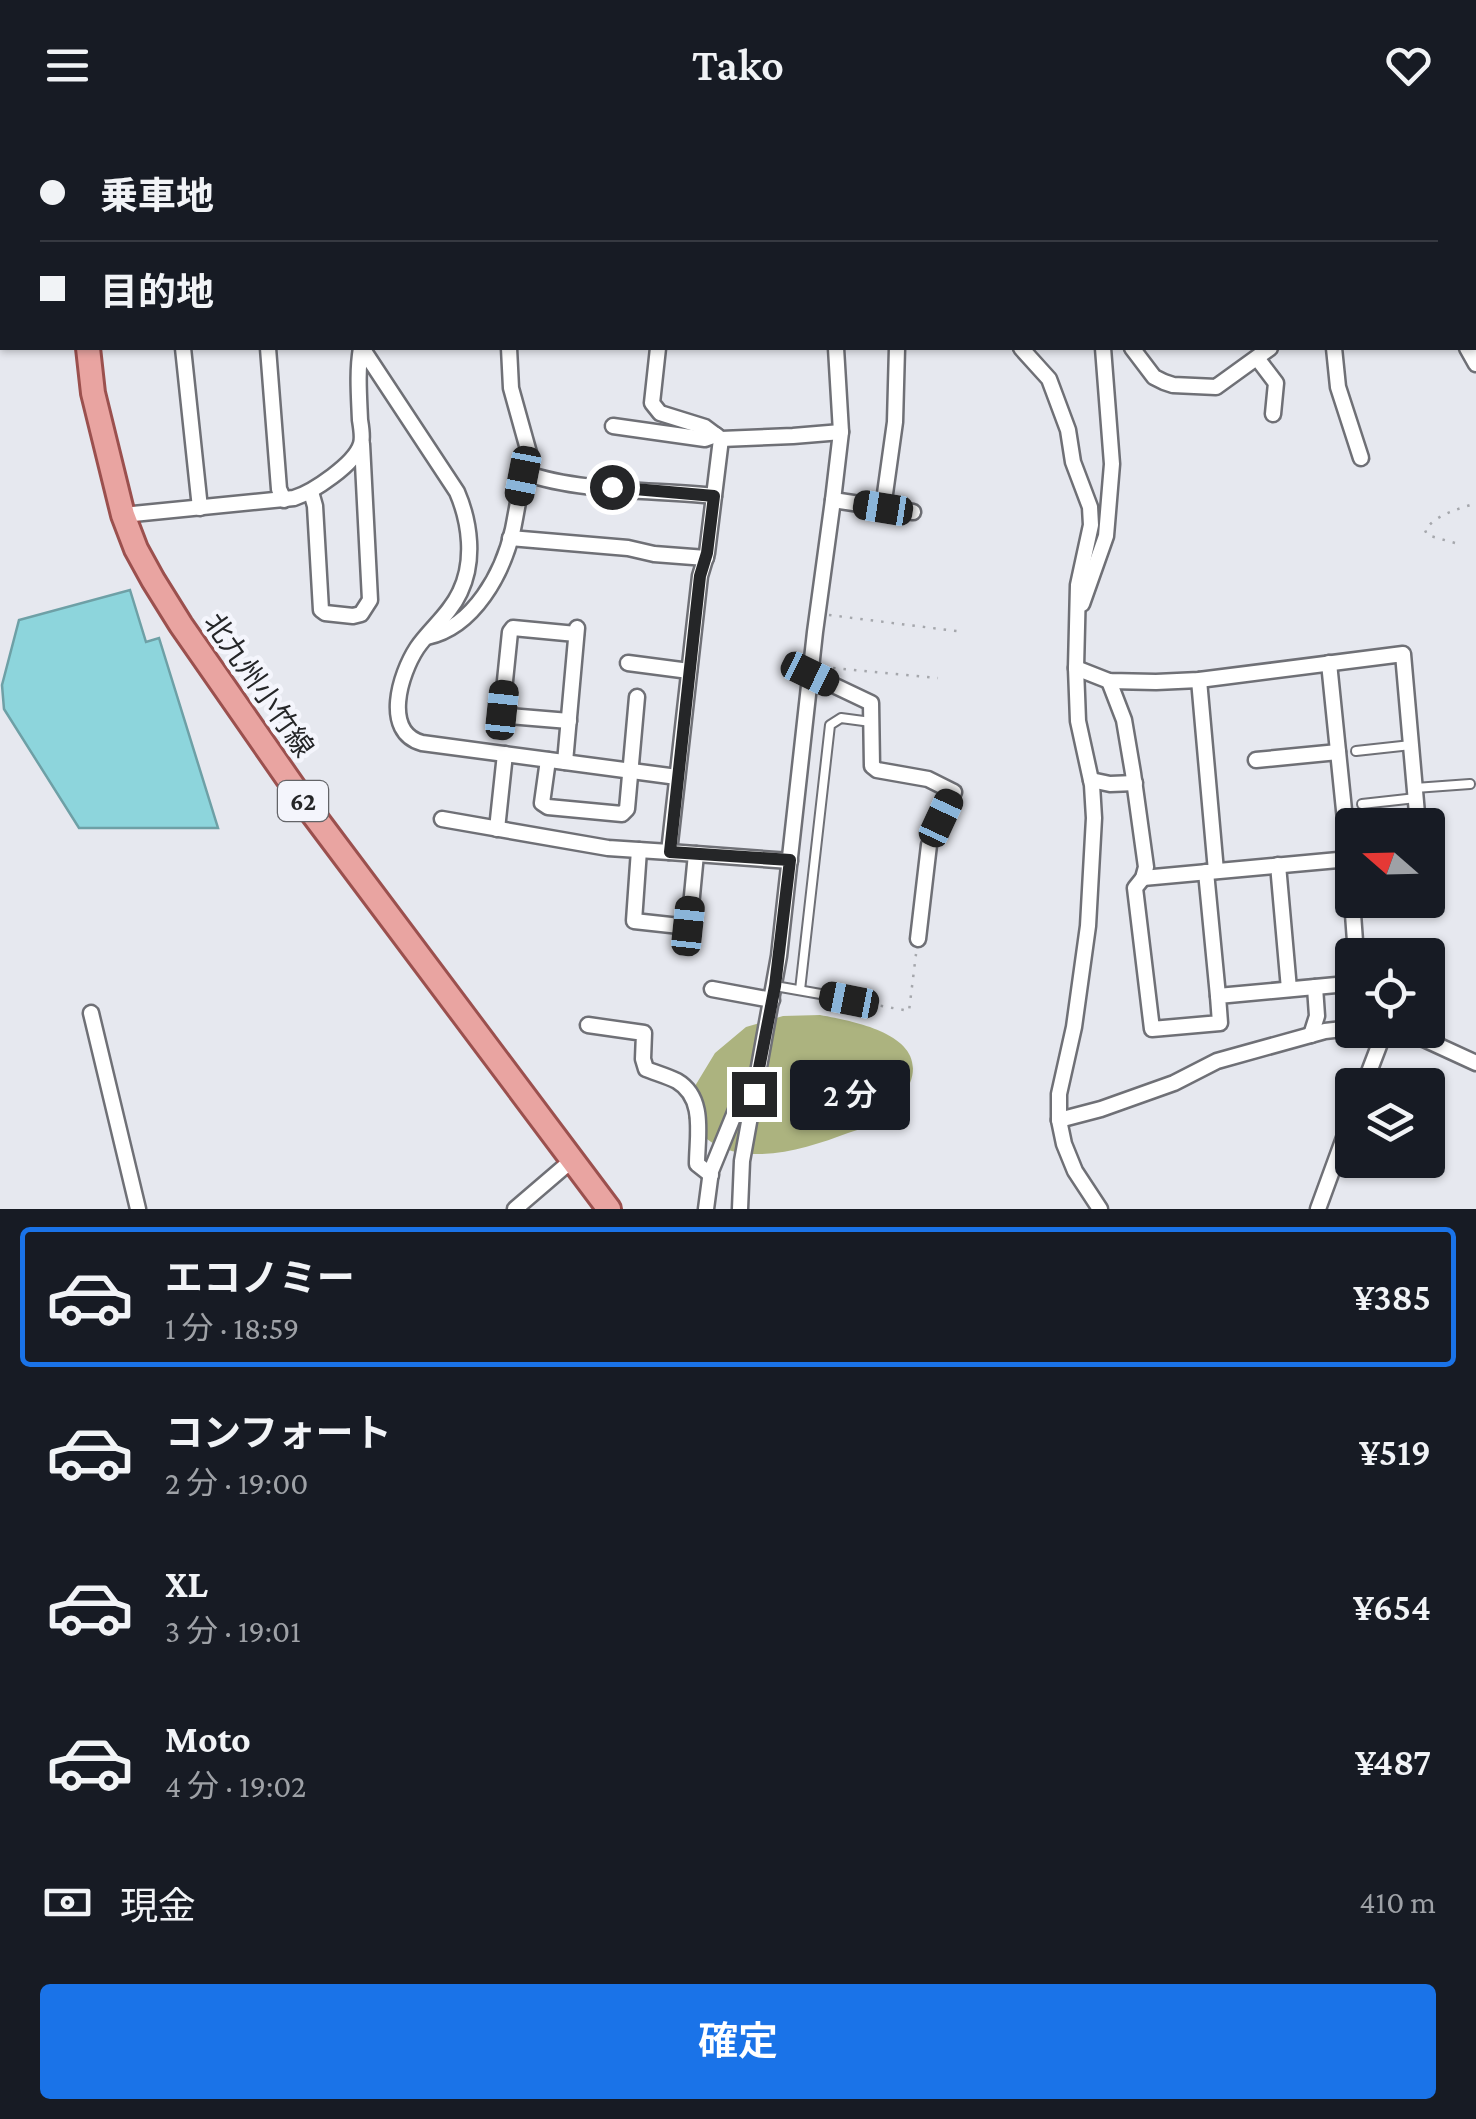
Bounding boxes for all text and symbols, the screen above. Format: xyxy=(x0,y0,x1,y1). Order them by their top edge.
icon: menu xyxy=(40,38,95,93)
icon: heart xyxy=(1381,38,1436,93)
text: Tako xyxy=(692,40,784,90)
text: 乗車地 xyxy=(100,175,214,217)
text: 目的地 xyxy=(100,271,214,313)
car xyxy=(503,444,543,508)
route start xyxy=(590,465,635,510)
car xyxy=(851,488,915,528)
street label: 北九州小竹線 xyxy=(198,607,320,763)
car xyxy=(776,647,844,701)
car xyxy=(484,679,520,741)
road number: 62 xyxy=(278,781,328,821)
car xyxy=(915,784,967,852)
north arrow xyxy=(1335,808,1445,918)
map controls xyxy=(1335,808,1445,1178)
car xyxy=(670,895,706,957)
button: locate xyxy=(1335,938,1445,1048)
car xyxy=(817,980,881,1020)
callout: 2 分 xyxy=(789,1059,909,1129)
button: layers xyxy=(1335,1068,1445,1178)
route end xyxy=(732,1072,777,1117)
text: 2 分 xyxy=(823,1077,877,1113)
icon: car xyxy=(45,1252,135,1342)
text: エコノミー xyxy=(165,1257,355,1299)
text: ¥385 xyxy=(1353,1276,1431,1318)
text: 1 分 · 18:59 xyxy=(165,1310,299,1346)
icon: car xyxy=(45,1407,135,1497)
text: コンフォート xyxy=(165,1412,392,1454)
text: ¥519 xyxy=(1359,1431,1431,1473)
text: 2 分 · 19:00 xyxy=(165,1465,308,1501)
icon: car xyxy=(45,1562,135,1652)
text: XL xyxy=(165,1563,208,1605)
text: ¥654 xyxy=(1353,1586,1431,1628)
text: 3 分 · 19:01 xyxy=(165,1613,301,1649)
icon: car xyxy=(45,1717,135,1807)
text: Moto xyxy=(165,1718,251,1760)
text: ¥487 xyxy=(1355,1741,1431,1783)
text: 4 分 · 19:02 xyxy=(165,1768,306,1804)
icon: cash xyxy=(40,1875,95,1930)
text: 410 m xyxy=(1359,1884,1436,1920)
text: 現金 xyxy=(120,1885,196,1927)
button: 確定 xyxy=(40,1984,1436,2099)

